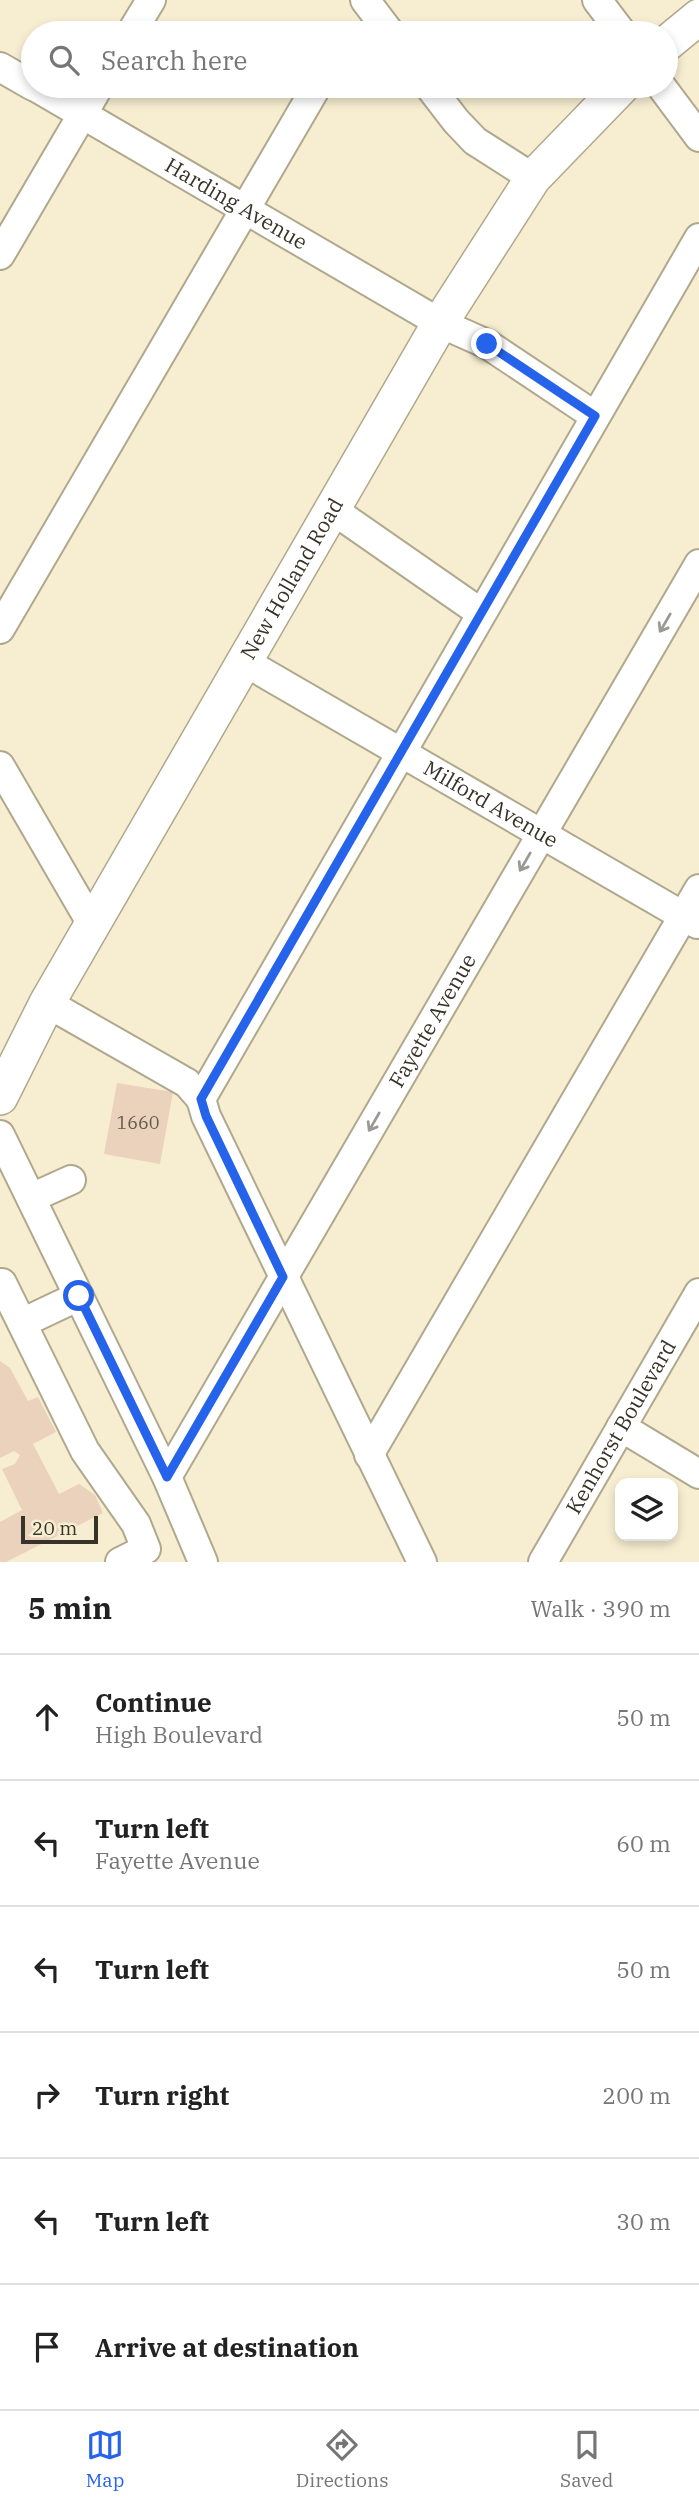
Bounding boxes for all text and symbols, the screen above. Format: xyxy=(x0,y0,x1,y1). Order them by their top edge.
search box xyxy=(21,21,678,98)
icon: search xyxy=(45,41,83,79)
text: Search here xyxy=(101,43,247,77)
street label: Harding Avenue xyxy=(160,151,313,256)
route end xyxy=(471,328,502,359)
street label: New Holland Road xyxy=(234,492,349,664)
one-way arrow xyxy=(657,613,671,633)
street label: Milford Avenue xyxy=(419,754,564,854)
one-way arrow xyxy=(518,851,532,871)
street label: Fayette Avenue xyxy=(382,948,482,1092)
house number: 1660 xyxy=(116,1111,160,1134)
one-way arrow xyxy=(367,1112,381,1132)
route start xyxy=(63,1280,94,1311)
street label: Kenhorst Boulevard xyxy=(559,1334,682,1519)
map controls xyxy=(615,1478,678,1541)
button: layers xyxy=(615,1478,678,1541)
scale bar xyxy=(21,1513,98,1545)
text: 20 m xyxy=(32,1516,77,1540)
text: 5 min xyxy=(28,1588,112,1627)
text: Walk · 390 m xyxy=(530,1593,671,1623)
text: Continue xyxy=(95,1685,212,1719)
icon: ahead xyxy=(28,1698,66,1736)
text: 50 m xyxy=(616,1702,671,1732)
text: High Boulevard xyxy=(95,1719,263,1749)
text: Turn left xyxy=(95,1811,209,1845)
icon: left xyxy=(28,1824,66,1862)
text: 60 m xyxy=(616,1828,671,1858)
text: Fayette Avenue xyxy=(95,1845,260,1875)
icon: left xyxy=(28,1950,66,1988)
text: Turn left xyxy=(95,1952,209,1986)
text: 50 m xyxy=(616,1954,671,1984)
icon: right xyxy=(28,2076,66,2114)
text: Turn right xyxy=(95,2078,229,2112)
text: 200 m xyxy=(602,2080,671,2110)
icon: left xyxy=(28,2202,66,2240)
text: Turn left xyxy=(95,2204,209,2238)
text: 30 m xyxy=(616,2206,671,2236)
icon: arrive xyxy=(28,2328,66,2366)
text: Arrive at destination xyxy=(95,2330,359,2364)
tab: Map xyxy=(86,2426,124,2492)
tab: Directions xyxy=(296,2426,389,2492)
tab: Saved xyxy=(560,2426,613,2492)

